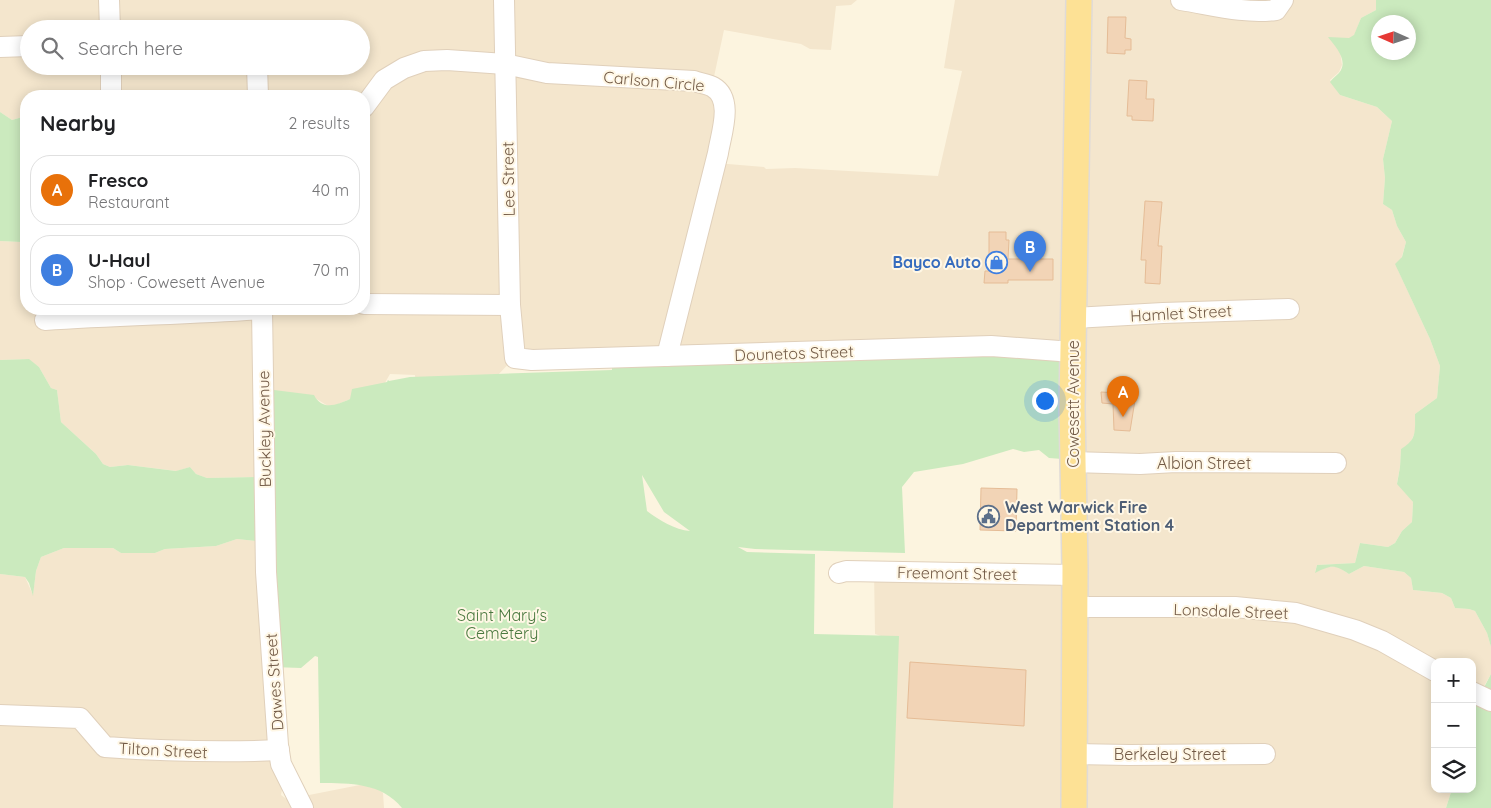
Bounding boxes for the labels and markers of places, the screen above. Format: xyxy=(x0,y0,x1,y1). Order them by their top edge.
pin: B xyxy=(1014,231,1046,272)
shop icon: Bayco Auto xyxy=(985,250,1009,274)
place label: Bayco Auto xyxy=(892,252,981,272)
pin: A xyxy=(1107,376,1139,417)
place label: West Warwick Fire Department Station 4 xyxy=(1005,497,1175,535)
public building icon: West Warwick Fire Department Station 4 xyxy=(977,504,1001,528)

